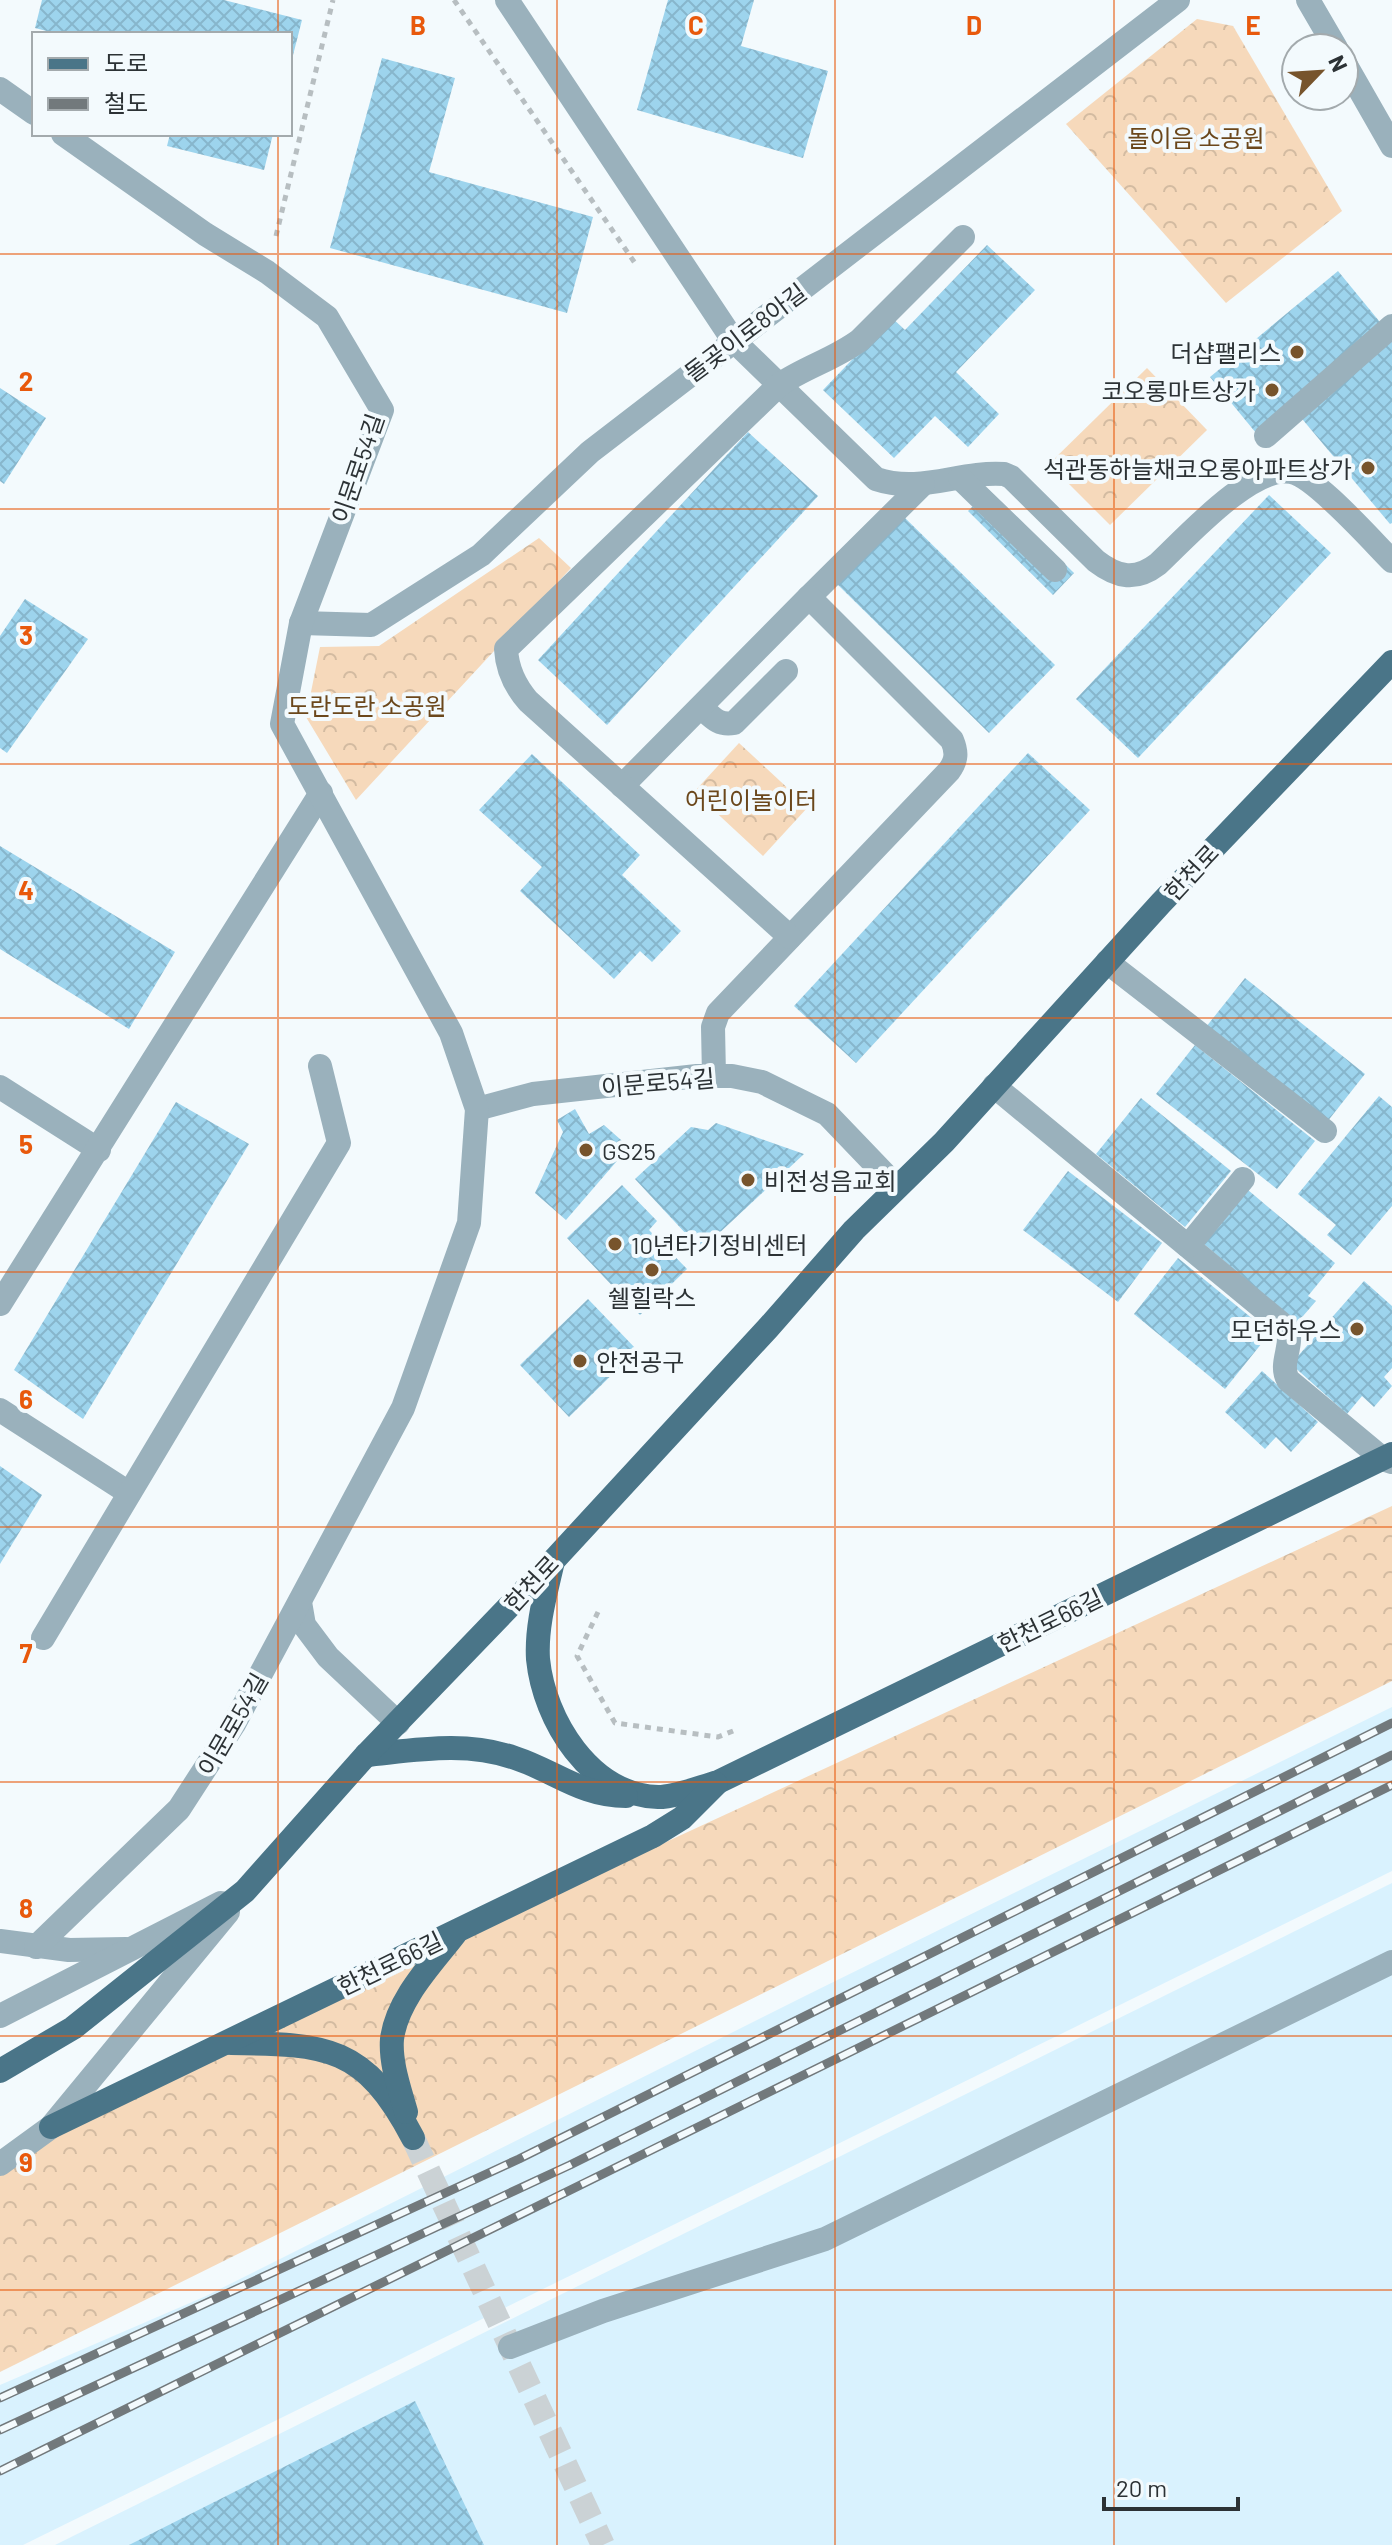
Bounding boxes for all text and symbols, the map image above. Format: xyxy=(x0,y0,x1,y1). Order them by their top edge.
text: B xyxy=(410,9,426,40)
text: C xyxy=(688,9,704,40)
text: D xyxy=(966,9,982,40)
text: E xyxy=(1245,9,1261,40)
legend xyxy=(32,32,292,136)
north arrow xyxy=(1280,32,1360,112)
text: 도로 xyxy=(104,48,148,77)
text: N xyxy=(1324,51,1354,75)
text: 철도 xyxy=(104,88,148,117)
park label: 돌이음 소공원 xyxy=(1127,123,1265,152)
street label: 돌곶이로8아길 xyxy=(678,277,812,387)
place label: 더샵팰리스 xyxy=(1171,338,1281,367)
marker: 더샵팰리스 xyxy=(1288,343,1306,361)
text: 2 xyxy=(19,365,33,396)
place label: 코오롱마트상가 xyxy=(1101,376,1256,405)
marker: 코오롱마트상가 xyxy=(1263,381,1281,399)
street label: 이문로54길 xyxy=(325,409,389,527)
place label: 석관동하늘채코오롱아파트상가 xyxy=(1043,454,1352,483)
marker: 석관동하늘채코오롱아파트상가 xyxy=(1359,459,1377,477)
text: 3 xyxy=(19,619,33,650)
park label: 도란도란 소공원 xyxy=(287,691,447,720)
park label: 어린이놀이터 xyxy=(685,785,817,814)
street label: 한천로 xyxy=(1158,838,1224,906)
text: 4 xyxy=(18,874,34,905)
street label: 이문로54길 xyxy=(600,1063,716,1101)
text: 5 xyxy=(19,1128,33,1159)
place label: GS25 xyxy=(602,1136,656,1165)
marker: GS25 xyxy=(577,1141,595,1159)
place label: 비전성음교회 xyxy=(764,1166,896,1195)
marker: 비전성음교회 xyxy=(739,1171,757,1189)
place label: 10년타기정비센터 xyxy=(631,1230,808,1259)
marker: 10년타기정비센터 xyxy=(606,1235,624,1253)
marker: 쉘힐락스 xyxy=(643,1261,661,1279)
place label: 쉘힐락스 xyxy=(608,1283,696,1312)
place label: 모던하우스 xyxy=(1231,1315,1341,1344)
marker: 모던하우스 xyxy=(1348,1320,1366,1338)
place label: 안전공구 xyxy=(596,1347,684,1376)
marker: 안전공구 xyxy=(571,1352,589,1370)
text: 6 xyxy=(19,1383,33,1414)
street label: 한천로 xyxy=(498,1549,564,1617)
street label: 한천로66길 xyxy=(993,1582,1107,1658)
text: 7 xyxy=(20,1637,33,1668)
street label: 이문로54길 xyxy=(191,1667,273,1781)
text: 8 xyxy=(19,1892,33,1923)
street label: 한천로66길 xyxy=(333,1925,447,2001)
text: 9 xyxy=(19,2146,33,2177)
scale bar xyxy=(1104,2461,1238,2511)
text: 20 m xyxy=(1116,2473,1167,2502)

